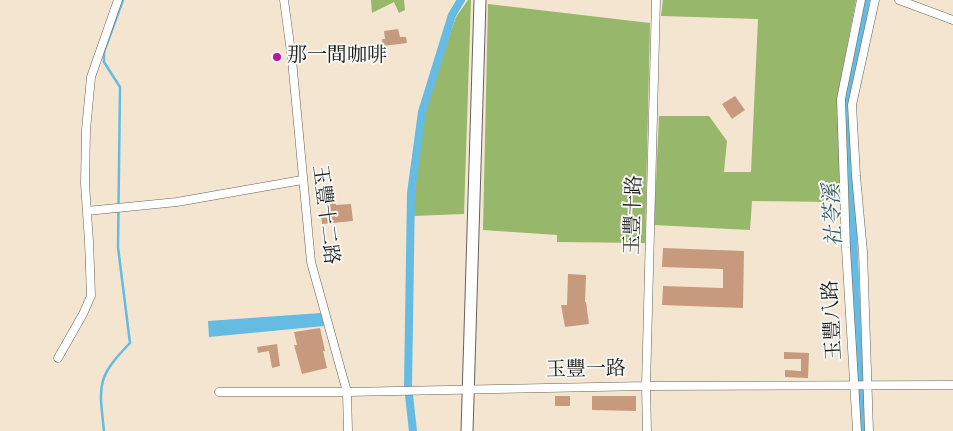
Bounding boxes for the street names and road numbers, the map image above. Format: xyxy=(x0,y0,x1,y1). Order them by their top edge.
street label: 玉豐十二路 xyxy=(306,164,342,266)
street label: 玉豐十路 xyxy=(622,175,648,255)
street label: 玉豐八路 xyxy=(820,279,848,361)
street label: 玉豐一路 xyxy=(546,358,626,384)

